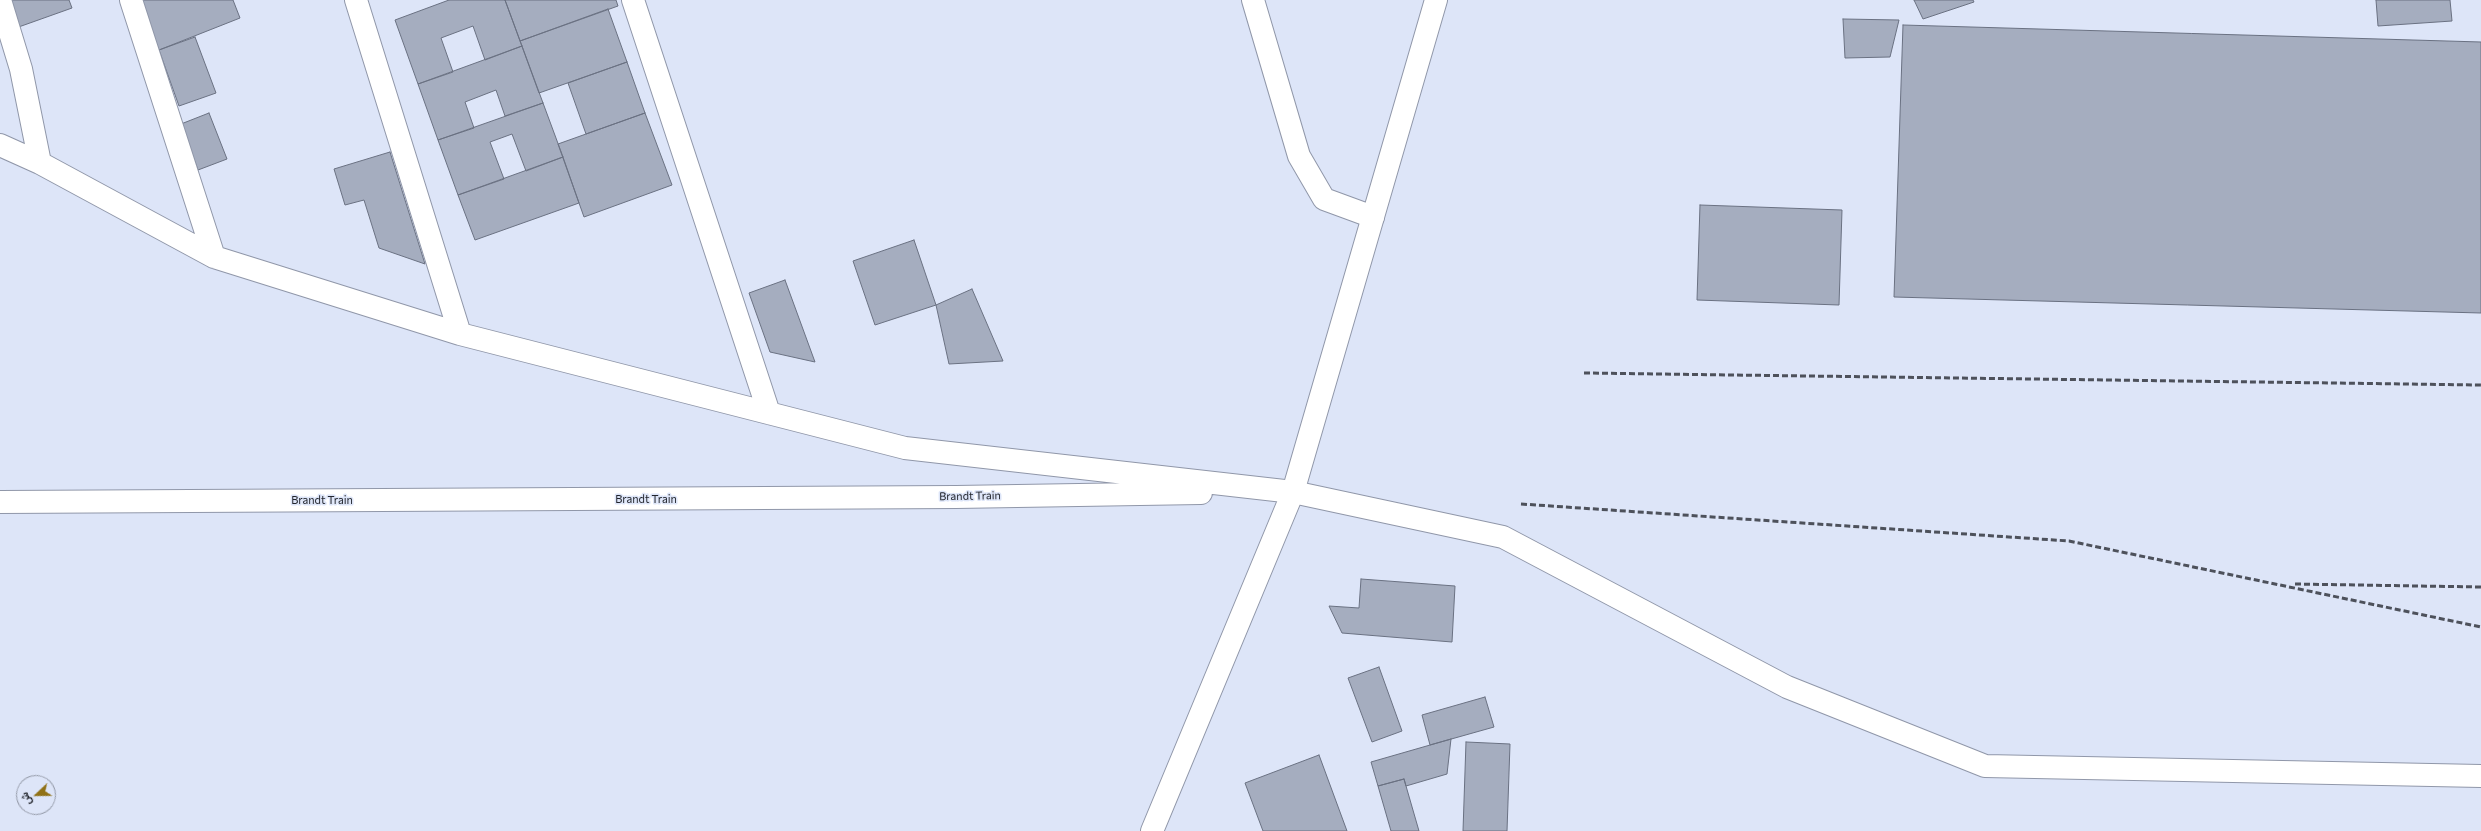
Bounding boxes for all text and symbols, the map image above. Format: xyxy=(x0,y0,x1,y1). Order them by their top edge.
street label: Brandt Train xyxy=(939,489,1001,503)
street label: Brandt Train xyxy=(615,492,677,506)
street label: Brandt Train xyxy=(291,493,353,507)
north arrow xyxy=(16,775,56,815)
text: ش xyxy=(17,791,34,808)

